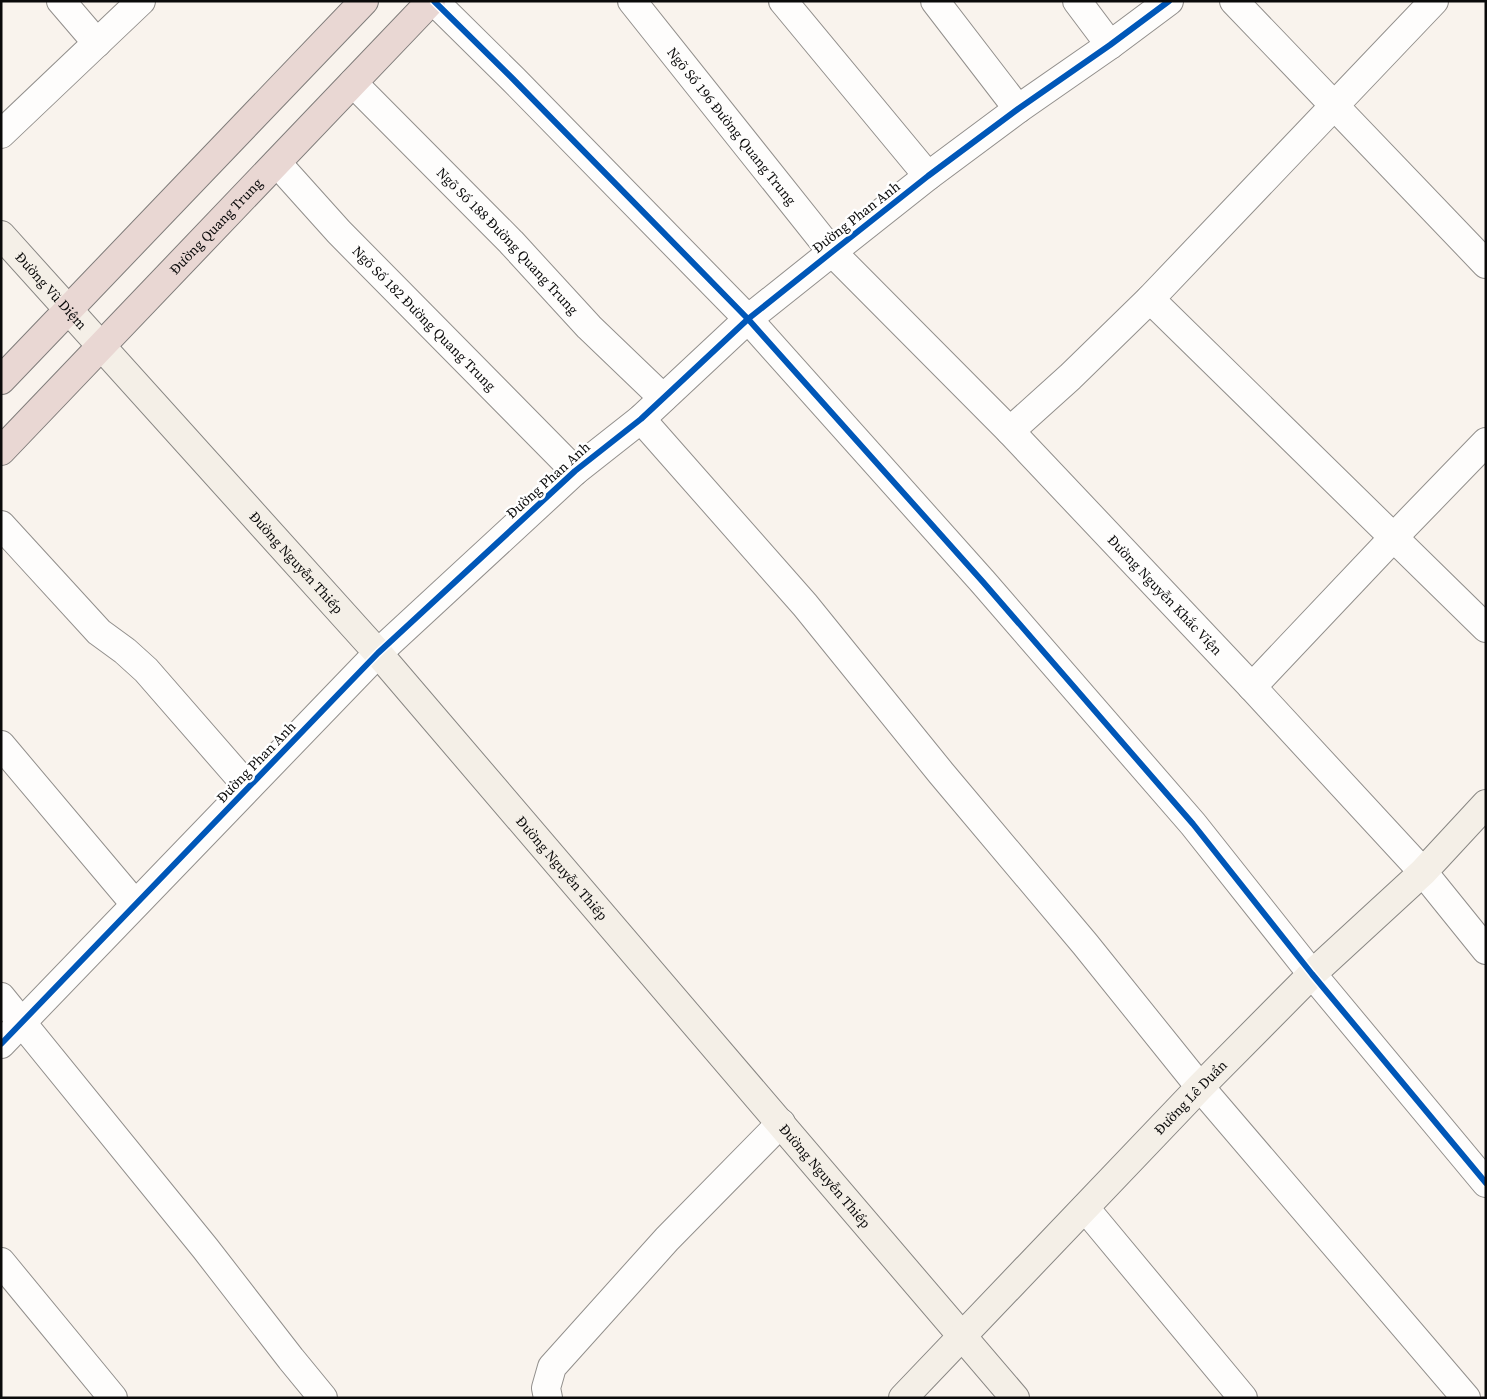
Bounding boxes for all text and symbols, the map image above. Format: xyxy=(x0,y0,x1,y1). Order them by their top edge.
street label: Ngõ Số 196 Đường Quang Trung xyxy=(662,43,801,209)
street label: Ngõ Số 188 Đường Quang Trung xyxy=(432,163,583,319)
street label: Đường Quang Trung xyxy=(165,173,267,279)
street label: Đường Phan Anh xyxy=(808,176,904,258)
street label: Ngõ Số 182 Đường Quang Trung xyxy=(348,241,501,395)
street label: Đường Vũ Diệm xyxy=(11,247,92,334)
street label: Đường Phan Anh xyxy=(502,437,594,523)
street label: Đường Nguyễn Thiếp xyxy=(245,507,348,618)
street label: Đường Nguyễn Khắc Viện xyxy=(1103,530,1227,660)
street label: Đường Phan Anh xyxy=(212,717,300,807)
street label: Đường Nguyễn Thiếp xyxy=(512,812,612,925)
street label: Đường Lê Duẩn xyxy=(1149,1055,1232,1139)
street label: Đường Nguyễn Thiếp xyxy=(775,1119,876,1233)

